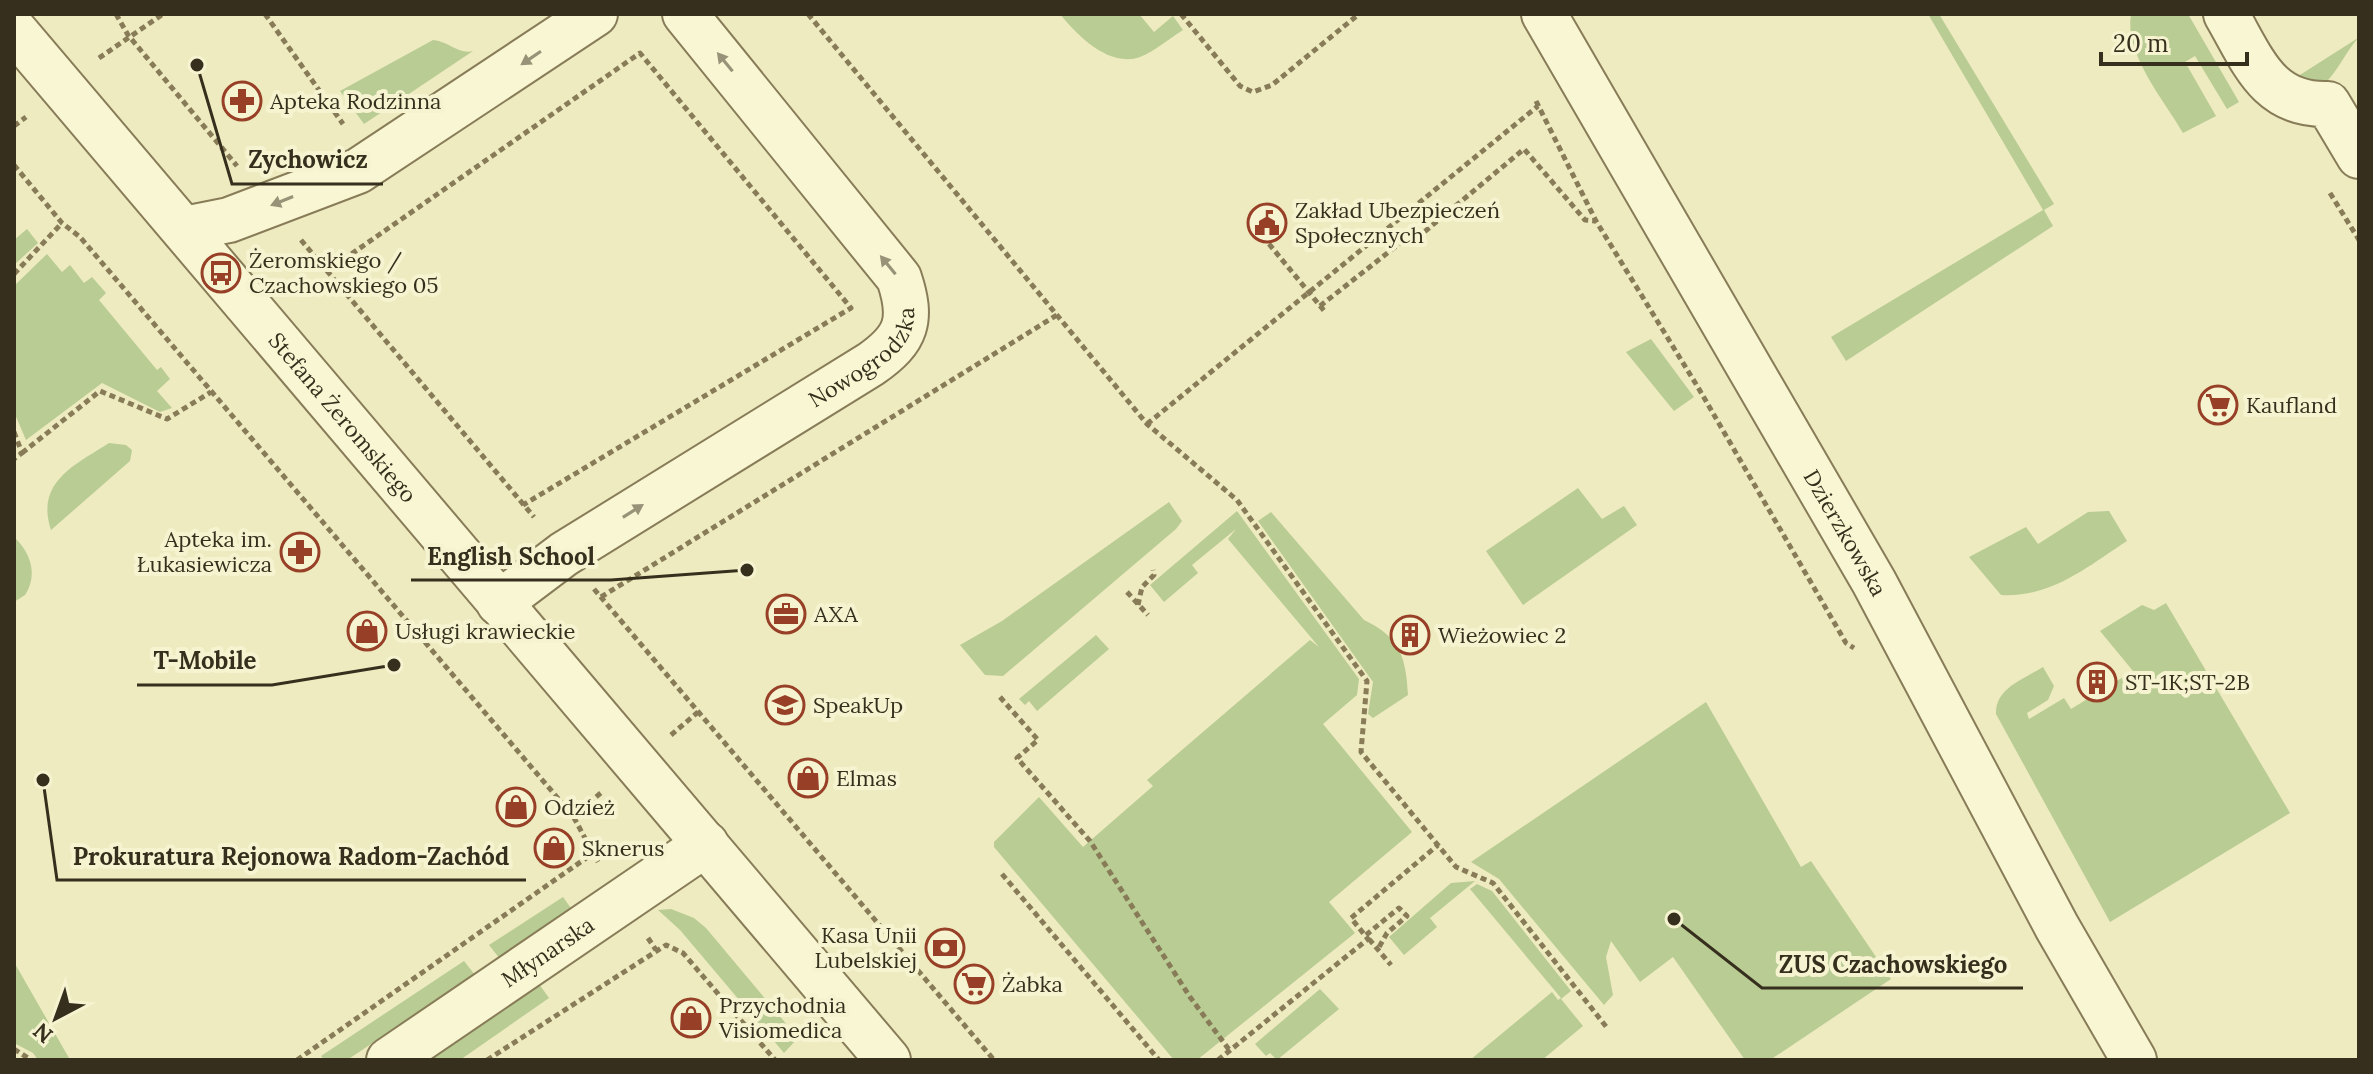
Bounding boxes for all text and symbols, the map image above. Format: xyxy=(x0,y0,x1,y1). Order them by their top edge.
scale bar xyxy=(2101,16,2247,66)
text: 20 m xyxy=(2113,28,2169,59)
one-way arrow xyxy=(520,50,541,65)
one-way arrow xyxy=(717,52,734,72)
pharmacy icon: Apteka Rodzinna xyxy=(221,80,263,122)
place label: Apteka Rodzinna xyxy=(269,87,441,115)
callout: Zychowicz xyxy=(232,136,383,184)
text: Zychowicz xyxy=(248,144,368,175)
one-way arrow xyxy=(270,195,294,208)
place label: Zakład Ubezpieczeń Społecznych xyxy=(1295,196,1500,249)
public building icon: Zakład Ubezpieczeń Społecznych xyxy=(1246,202,1288,244)
place label: Żeromskiego / Czachowskiego 05 xyxy=(249,246,439,299)
bus stop icon: Żeromskiego / Czachowskiego 05 xyxy=(200,252,242,294)
one-way arrow xyxy=(880,255,897,275)
street label: Nowogrodzka xyxy=(803,307,920,413)
street label: Stefana Żeromskiego xyxy=(263,327,423,508)
supermarket icon: Kaufland xyxy=(2197,384,2239,426)
place label: Kaufland xyxy=(2246,391,2337,419)
street label: Dzierzkowska xyxy=(1798,464,1893,601)
one-way arrow xyxy=(622,505,644,519)
place label: Apteka im. Łukasiewicza xyxy=(137,525,272,578)
pharmacy icon: Apteka im. Łukasiewicza xyxy=(279,531,321,573)
callout: English School xyxy=(411,532,611,580)
text: English School xyxy=(427,541,595,572)
office icon: AXA xyxy=(765,593,807,635)
place label: AXA xyxy=(813,600,859,628)
shop icon: Usługi krawieckie xyxy=(346,610,388,652)
building icon: Wieżowiec 2 xyxy=(1389,614,1431,656)
place label: Usługi krawieckie xyxy=(395,617,576,645)
place label: Wieżowiec 2 xyxy=(1438,621,1566,649)
callout: T-Mobile xyxy=(137,637,272,685)
text: T-Mobile xyxy=(153,645,257,676)
building icon: ST-1K;ST-2B xyxy=(2076,661,2118,703)
place label: ST-1K;ST-2B xyxy=(2125,668,2250,696)
school or university icon: SpeakUp xyxy=(764,684,806,726)
place label: SpeakUp xyxy=(813,691,903,719)
shop icon: Elmas xyxy=(787,757,829,799)
place label: Elmas xyxy=(836,764,897,792)
shop icon: Odzież xyxy=(495,786,537,828)
place label: Odzież xyxy=(544,793,615,821)
shop icon: Sknerus xyxy=(533,827,575,869)
callout: Prokuratura Rejonowa Radom-Zachód xyxy=(57,832,526,880)
place label: Sknerus xyxy=(582,834,664,862)
text: Prokuratura Rejonowa Radom-Zachód xyxy=(73,841,509,872)
street label: Młynarska xyxy=(496,910,599,993)
place label: Kasa Unii Lubelskiej xyxy=(815,921,917,974)
bank icon: Kasa Unii Lubelskiej xyxy=(924,927,966,969)
callout: ZUS Czachowskiego xyxy=(1762,940,2023,988)
text: ZUS Czachowskiego xyxy=(1779,949,2007,980)
supermarket icon: Żabka xyxy=(953,963,995,1005)
place label: Żabka xyxy=(1002,970,1063,998)
north arrow xyxy=(16,978,96,1058)
place label: Przychodnia Visiomedica xyxy=(718,991,846,1044)
shop icon: Przychodnia Visiomedica xyxy=(670,997,712,1039)
text: N xyxy=(27,1017,58,1049)

